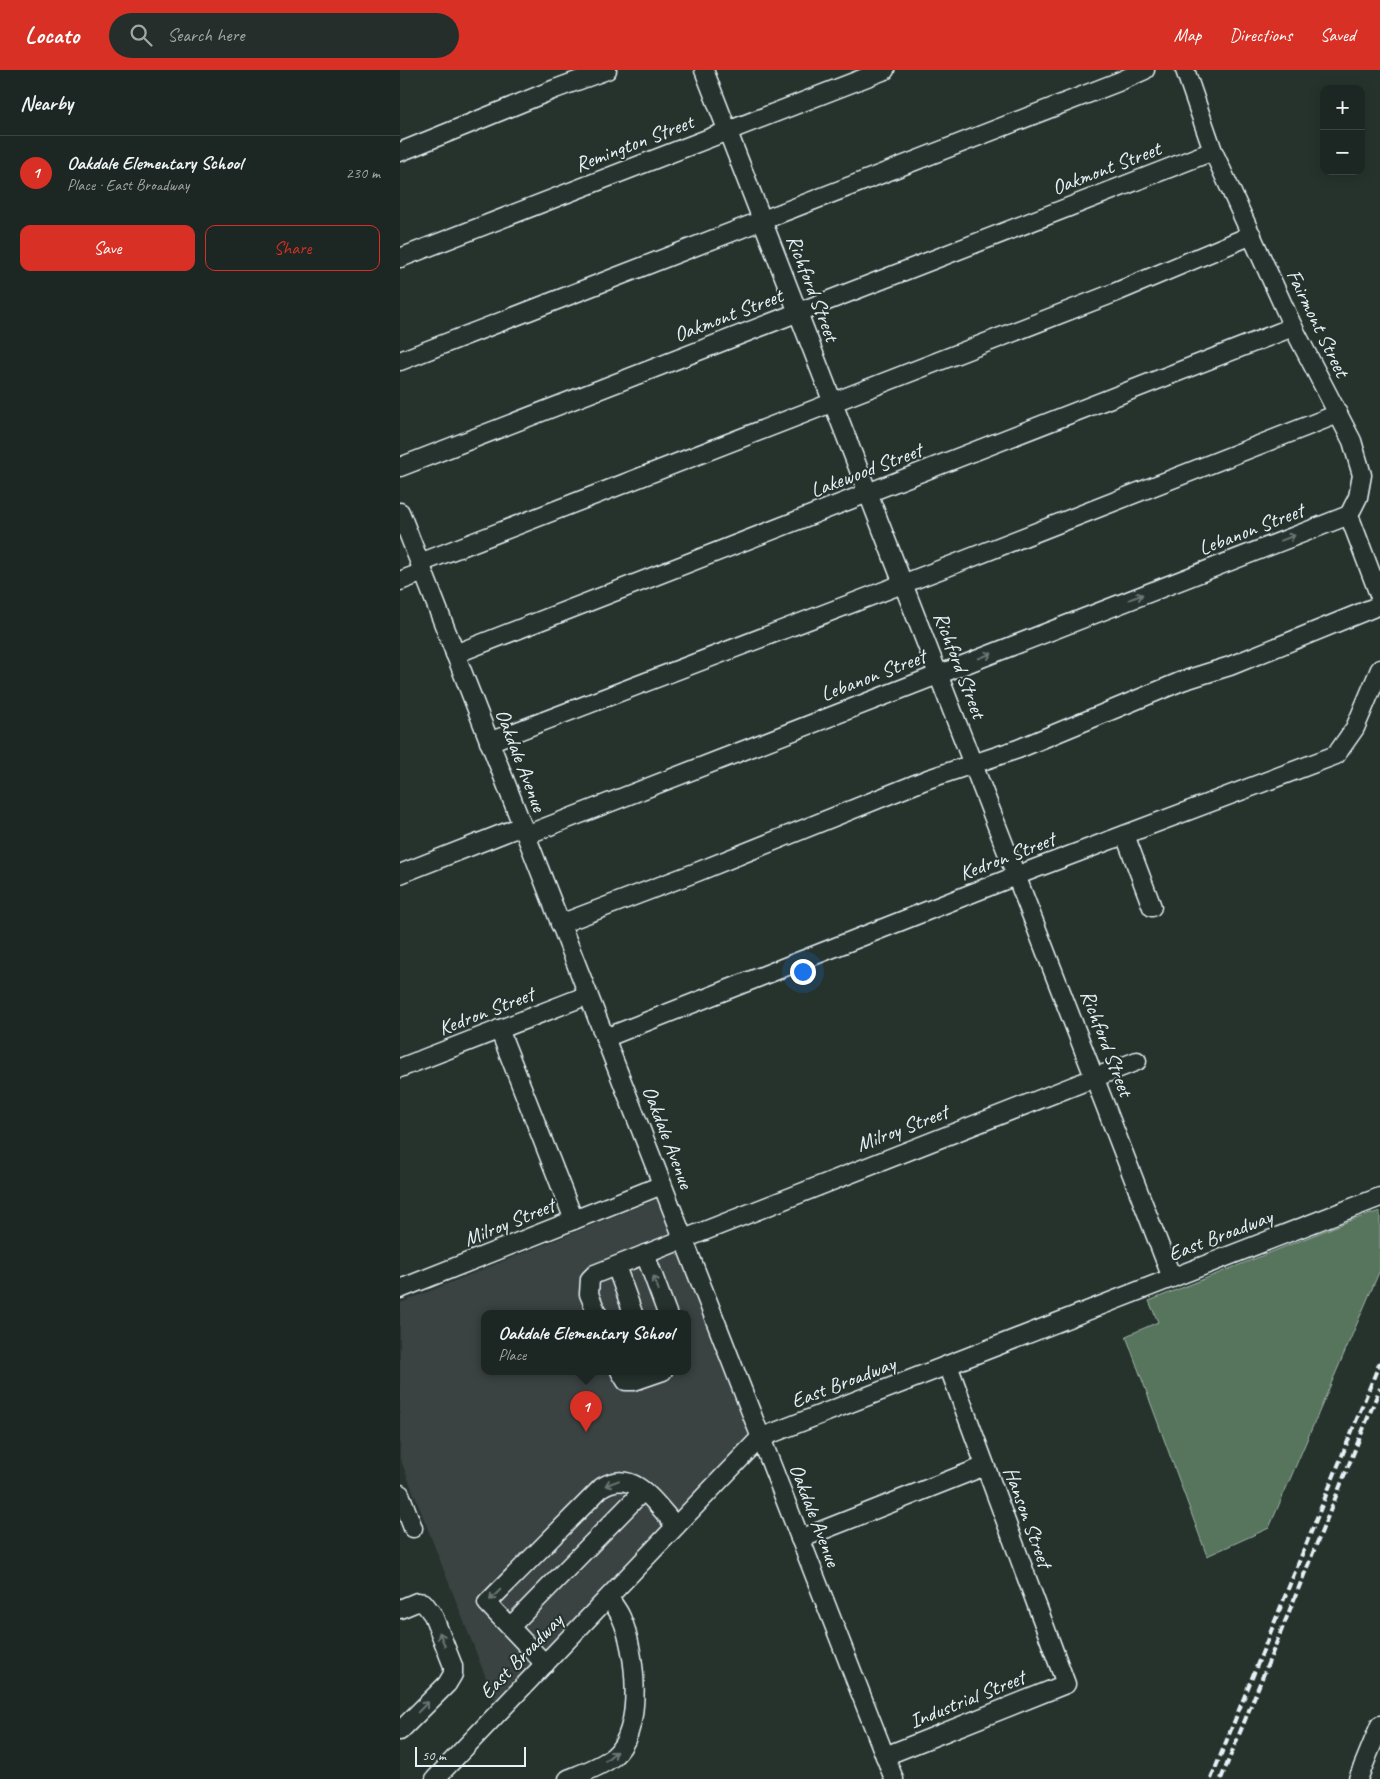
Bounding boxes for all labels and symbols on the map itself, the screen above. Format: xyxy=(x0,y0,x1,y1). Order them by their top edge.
street label: Remington Street xyxy=(571,108,699,177)
street label: Oakmont Street xyxy=(1048,135,1166,201)
street label: Richford Street xyxy=(781,231,846,347)
street label: Fairmont Street xyxy=(1281,265,1356,383)
street label: Oakmont Street xyxy=(670,282,788,348)
street label: Lakewood Street xyxy=(807,436,928,503)
street label: Lebanon Street xyxy=(1195,496,1310,561)
one-way arrow xyxy=(1280,533,1295,543)
one-way arrow xyxy=(1128,592,1144,601)
street label: Richford Street xyxy=(928,608,993,724)
street label: Lebanon Street xyxy=(817,642,932,707)
one-way arrow xyxy=(977,651,992,660)
street label: Oakdale Avenue xyxy=(490,705,553,816)
street label: Kedron Street xyxy=(956,825,1061,886)
your location xyxy=(790,959,816,985)
street label: Kedron Street xyxy=(435,980,540,1041)
street label: Richford Street xyxy=(1075,986,1140,1102)
street label: Oakdale Avenue xyxy=(637,1082,700,1193)
street label: Milroy Street xyxy=(853,1098,954,1157)
street label: Milroy Street xyxy=(460,1191,561,1252)
street label: East Broadway xyxy=(1164,1203,1277,1267)
one-way arrow xyxy=(651,1276,660,1292)
street label: East Broadway xyxy=(787,1350,900,1414)
pin: 1 xyxy=(570,1391,602,1432)
street label: Oakdale Avenue xyxy=(784,1460,847,1571)
street label: Hanson Street xyxy=(998,1463,1059,1574)
one-way arrow xyxy=(605,1479,620,1488)
one-way arrow xyxy=(489,1589,501,1601)
street label: East Broadway xyxy=(474,1606,570,1704)
one-way arrow xyxy=(437,1632,447,1647)
street label: Industrial Street xyxy=(905,1663,1031,1734)
one-way arrow xyxy=(417,1702,429,1714)
scale bar xyxy=(415,1744,526,1767)
one-way arrow xyxy=(604,1751,617,1762)

